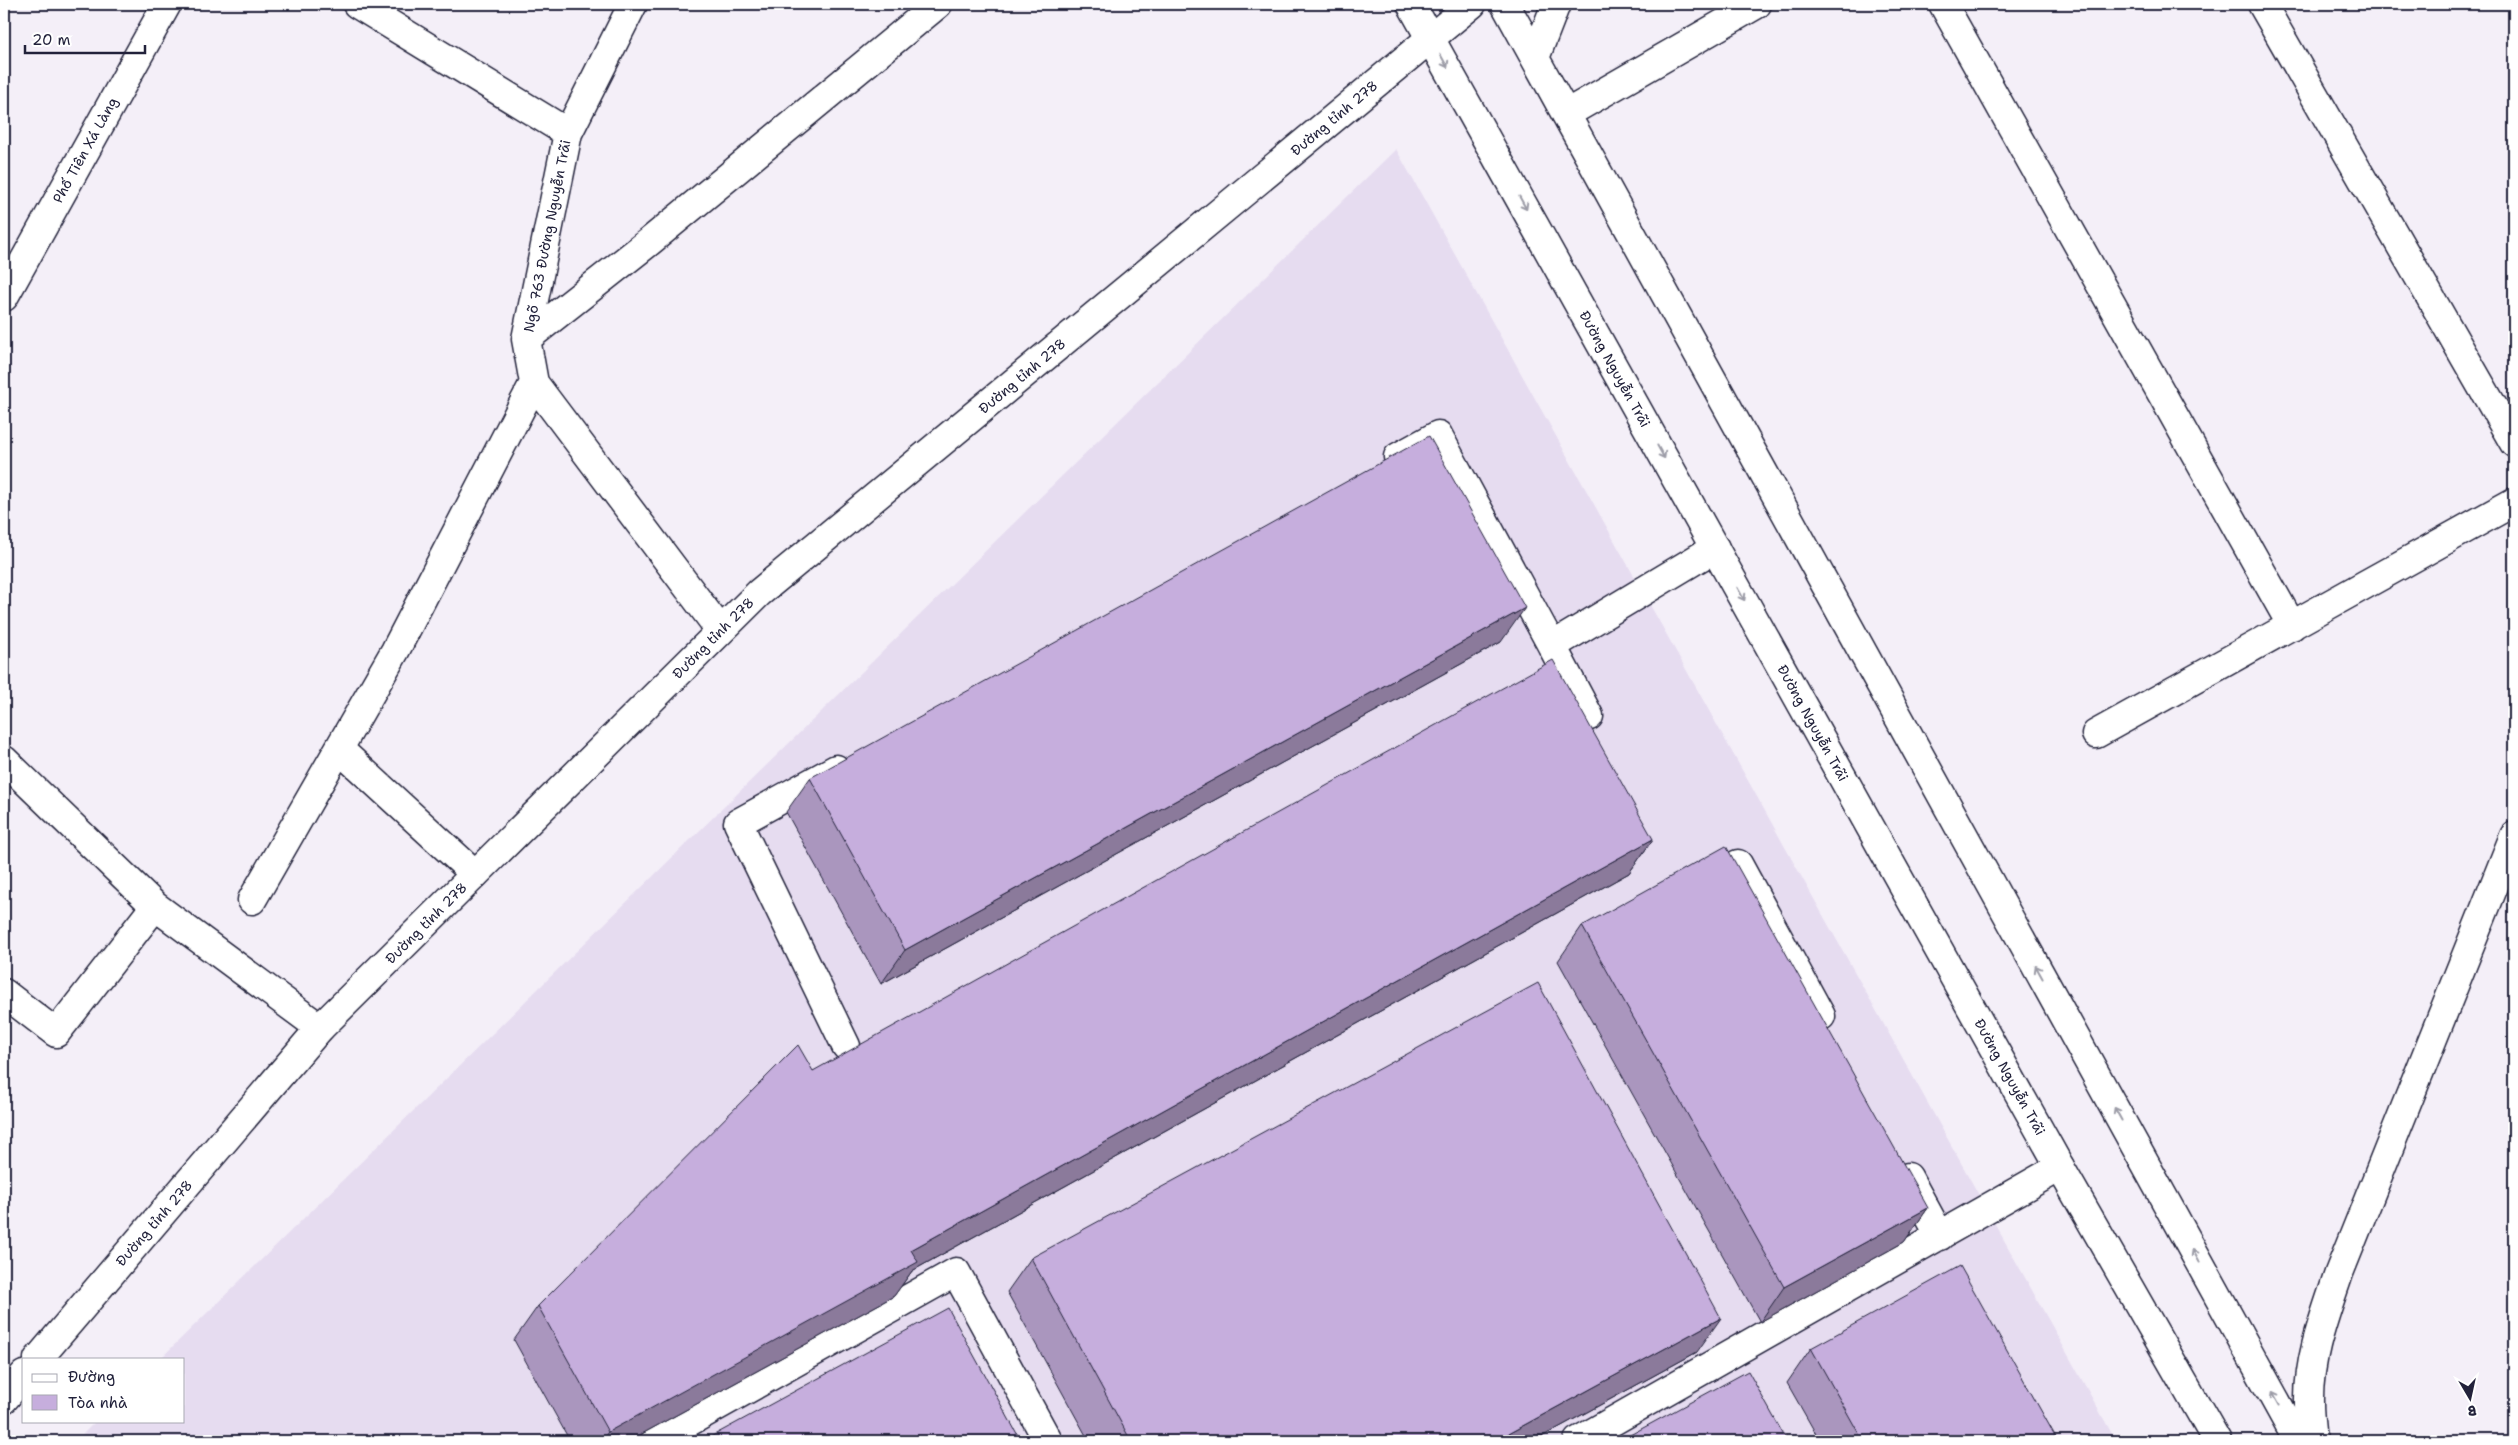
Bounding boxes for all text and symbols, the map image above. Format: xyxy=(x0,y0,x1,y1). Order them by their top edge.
scale bar xyxy=(25,22,145,54)
text: 20 m xyxy=(32,30,71,50)
one-way arrow xyxy=(1439,54,1449,68)
street label: Đường tỉnh 278 xyxy=(1287,76,1381,160)
street label: Phố Tiên Xá Làng xyxy=(48,94,122,206)
street label: Ngõ 763 Đường Nguyễn Trãi xyxy=(520,138,574,334)
one-way arrow xyxy=(1518,195,1528,210)
street label: Đường Nguyễn Trãi xyxy=(1575,307,1655,431)
street label: Đường tỉnh 278 xyxy=(975,334,1069,418)
one-way arrow xyxy=(1657,444,1667,459)
one-way arrow xyxy=(1736,586,1746,601)
street label: Đường tỉnh 278 xyxy=(668,593,758,683)
street label: Đường Nguyễn Trãi xyxy=(1773,661,1853,785)
street label: Đường tỉnh 278 xyxy=(381,878,471,968)
one-way arrow xyxy=(2034,964,2044,979)
street label: Đường Nguyễn Trãi xyxy=(1970,1015,2050,1139)
one-way arrow xyxy=(2112,1107,2122,1122)
street label: Đường tỉnh 278 xyxy=(112,1176,196,1270)
one-way arrow xyxy=(2191,1249,2201,1264)
legend xyxy=(22,1358,185,1422)
text: Đường xyxy=(68,1367,115,1387)
north arrow xyxy=(2446,1372,2496,1422)
one-way arrow xyxy=(2269,1392,2279,1406)
text: Tòa nhà xyxy=(68,1393,128,1413)
text: B xyxy=(2466,1401,2478,1420)

